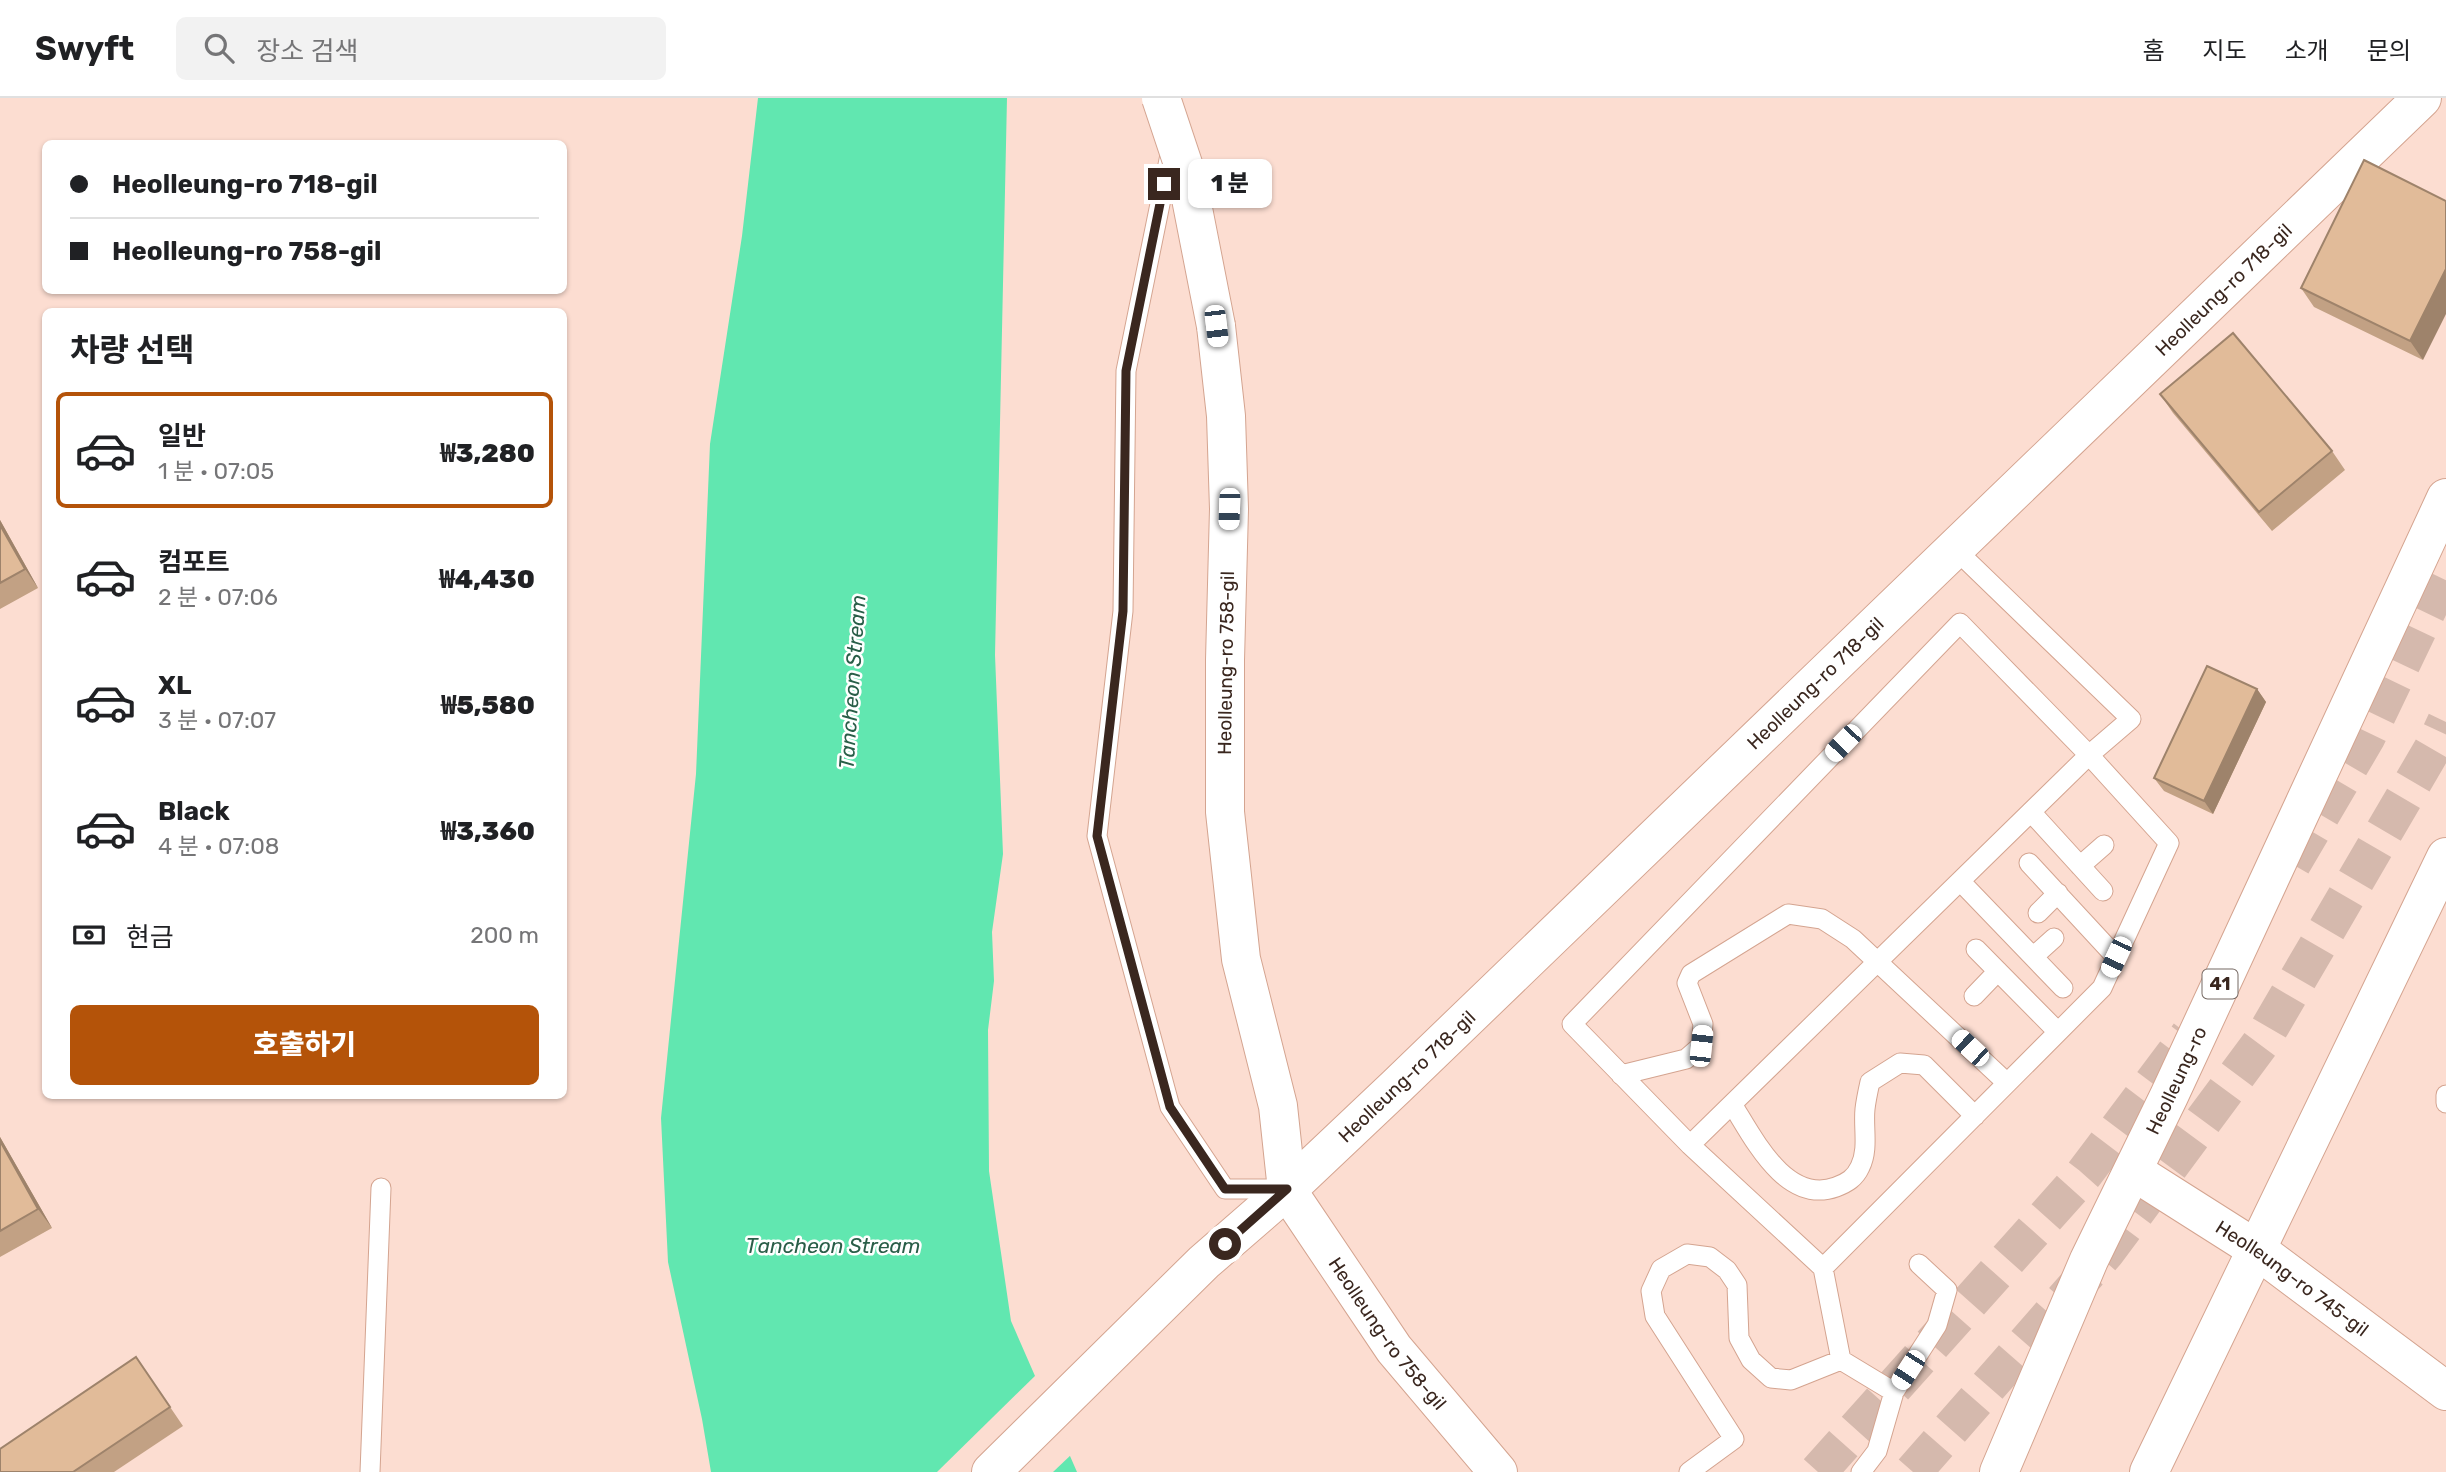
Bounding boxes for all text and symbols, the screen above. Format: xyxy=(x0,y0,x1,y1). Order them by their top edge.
search box xyxy=(176,17,666,80)
text: Swyft xyxy=(35,29,134,68)
icon: search xyxy=(200,29,238,67)
text: 장소 검색 xyxy=(256,36,358,67)
text: 홈 xyxy=(2142,37,2164,65)
text: 지도 xyxy=(2202,37,2247,65)
text: 소개 xyxy=(2285,37,2329,65)
text: 문의 xyxy=(2367,37,2411,65)
callout: 1 분 xyxy=(1188,160,1272,208)
route end xyxy=(1148,168,1180,200)
text: Heolleung-ro 718-gil xyxy=(112,169,378,200)
text: 1 분 xyxy=(1211,169,1249,197)
street label: Heolleung-ro 718-gil xyxy=(2150,219,2296,361)
text: Heolleung-ro 758-gil xyxy=(112,236,381,267)
car xyxy=(1204,304,1229,348)
text: 차량 선택 xyxy=(70,331,195,369)
icon: car xyxy=(74,419,137,482)
text: 일반 xyxy=(158,421,206,452)
text: ₩3,280 xyxy=(440,438,535,469)
text: 1 분 · 07:05 xyxy=(158,457,274,485)
car xyxy=(1218,488,1241,530)
icon: car xyxy=(74,545,137,608)
text: 컴포트 xyxy=(158,547,230,578)
text: ₩4,430 xyxy=(439,564,535,595)
street label: Heolleung-ro 758-gil xyxy=(1213,571,1239,755)
text: 2 분 · 07:06 xyxy=(158,583,278,611)
water label: Tancheon Stream xyxy=(833,594,871,770)
street label: Heolleung-ro 718-gil xyxy=(1742,612,1888,754)
text: XL xyxy=(158,670,191,701)
icon: car xyxy=(74,671,137,734)
text: ₩5,580 xyxy=(441,690,535,721)
text: 3 분 · 07:07 xyxy=(158,706,276,734)
car xyxy=(1821,721,1866,765)
text: Black xyxy=(158,796,230,827)
icon: car xyxy=(74,797,137,860)
text: ₩3,360 xyxy=(441,816,535,847)
text: 4 분 · 07:08 xyxy=(158,832,279,860)
icon: cash xyxy=(70,916,108,954)
text: 200 m xyxy=(470,921,539,949)
text: 현금 xyxy=(126,922,174,953)
car xyxy=(2098,934,2135,980)
road number: 41 xyxy=(2202,970,2238,998)
button: 호출하기 xyxy=(70,1005,539,1085)
street label: Heolleung-ro 718-gil xyxy=(1333,1005,1480,1147)
street label: Heolleung-ro xyxy=(2141,1023,2211,1138)
car xyxy=(1689,1024,1714,1068)
car xyxy=(1948,1026,1993,1070)
street label: Heolleung-ro 745-gil xyxy=(2212,1215,2373,1341)
route start xyxy=(1209,1228,1241,1260)
water label: Tancheon Stream xyxy=(746,1233,920,1258)
street label: Heolleung-ro 758-gil xyxy=(1324,1253,1452,1414)
car xyxy=(1888,1347,1929,1393)

